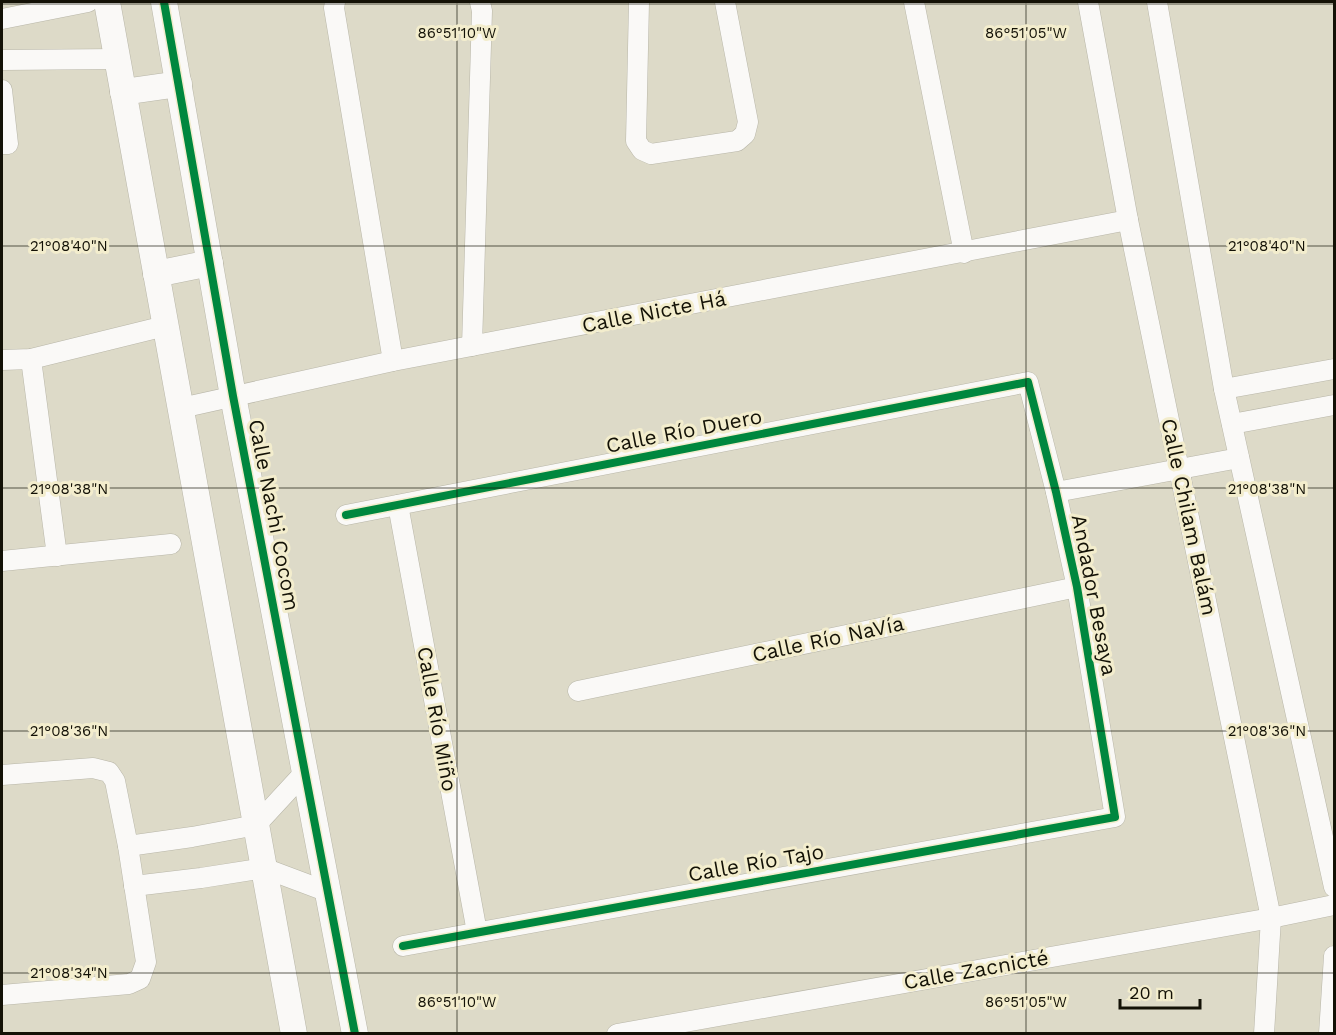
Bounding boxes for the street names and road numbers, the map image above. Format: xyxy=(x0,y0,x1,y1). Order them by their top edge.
street label: Calle Nicte Há xyxy=(580,285,728,338)
street label: Calle Río Duero xyxy=(604,403,764,458)
street label: Calle Chilam Balám xyxy=(1156,416,1223,618)
street label: Calle Nachi Cocom xyxy=(244,417,305,613)
street label: Andador Besaya xyxy=(1067,512,1122,678)
street label: Calle Río NaVía xyxy=(750,610,906,667)
street label: Calle Río Miño xyxy=(412,644,463,793)
street label: Calle Río Tajo xyxy=(686,838,826,887)
street label: Calle Zacnicté xyxy=(902,944,1050,995)

